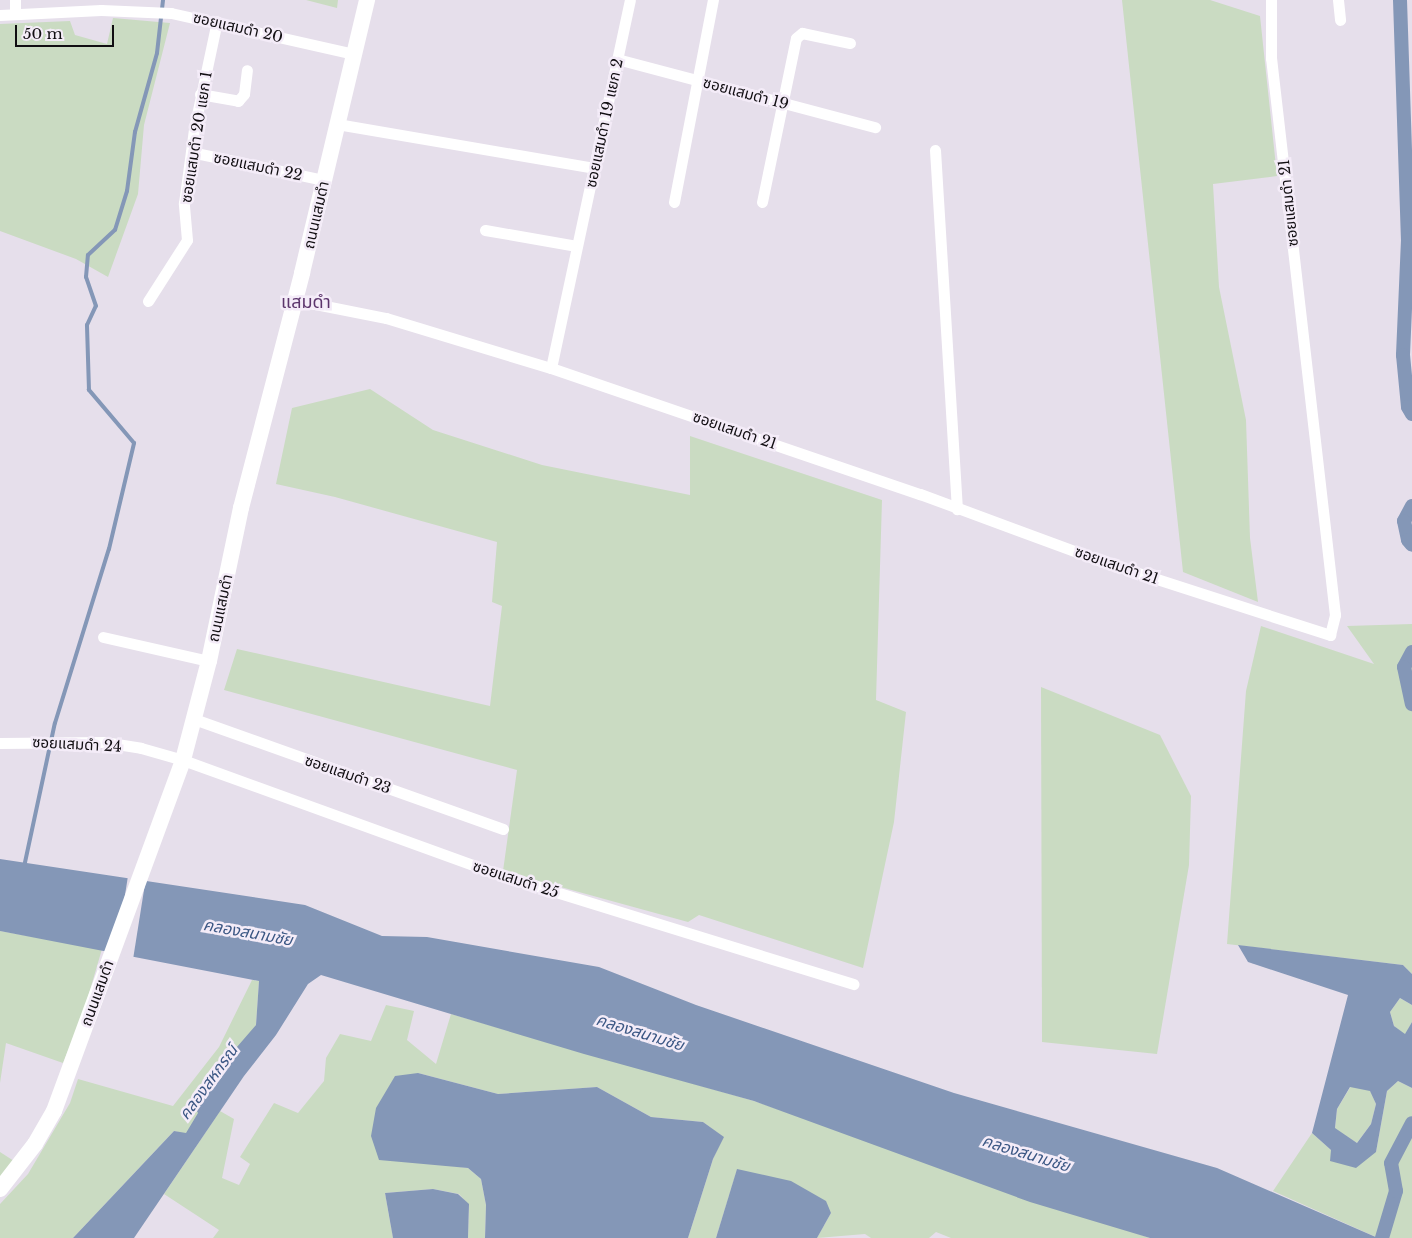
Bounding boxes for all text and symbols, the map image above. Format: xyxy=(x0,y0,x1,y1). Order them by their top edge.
street label: ซอยแสมดำ 20 xyxy=(191,8,285,46)
scale bar xyxy=(18,15,116,47)
text: 50 m xyxy=(23,24,63,43)
street label: ซอยแสมดำ 19 แยก 2 xyxy=(581,57,627,189)
street label: ซอยแสมดำ 20 แยก 1 xyxy=(177,70,215,204)
street label: ซอยแสมดำ 19 xyxy=(701,73,791,113)
street label: ซอยแสมดำ 22 xyxy=(212,148,304,184)
street label: ซอยแสมดำ 21 xyxy=(1274,159,1302,247)
street label: ถนนแสมดำ xyxy=(299,179,333,251)
district label: แสมดำ xyxy=(281,291,331,313)
street label: ซอยแสมดำ 21 xyxy=(691,407,779,453)
street label: ซอยแสมดำ 21 xyxy=(1073,542,1161,588)
street label: ถนนแสมดำ xyxy=(204,572,236,644)
street label: ซอยแสมดำ 24 xyxy=(32,733,122,755)
street label: ซอยแสมดำ 23 xyxy=(302,751,394,797)
street label: ซอยแสมดำ 25 xyxy=(471,857,561,901)
water label: คลองสนามชัย xyxy=(202,915,294,949)
street label: ถนนแสมดำ xyxy=(77,958,117,1028)
water label: คลองสนามชัย xyxy=(594,1010,686,1054)
water label: คลองสหกรณ์ xyxy=(175,1041,241,1123)
water label: คลองสนามชัย xyxy=(980,1131,1072,1175)

